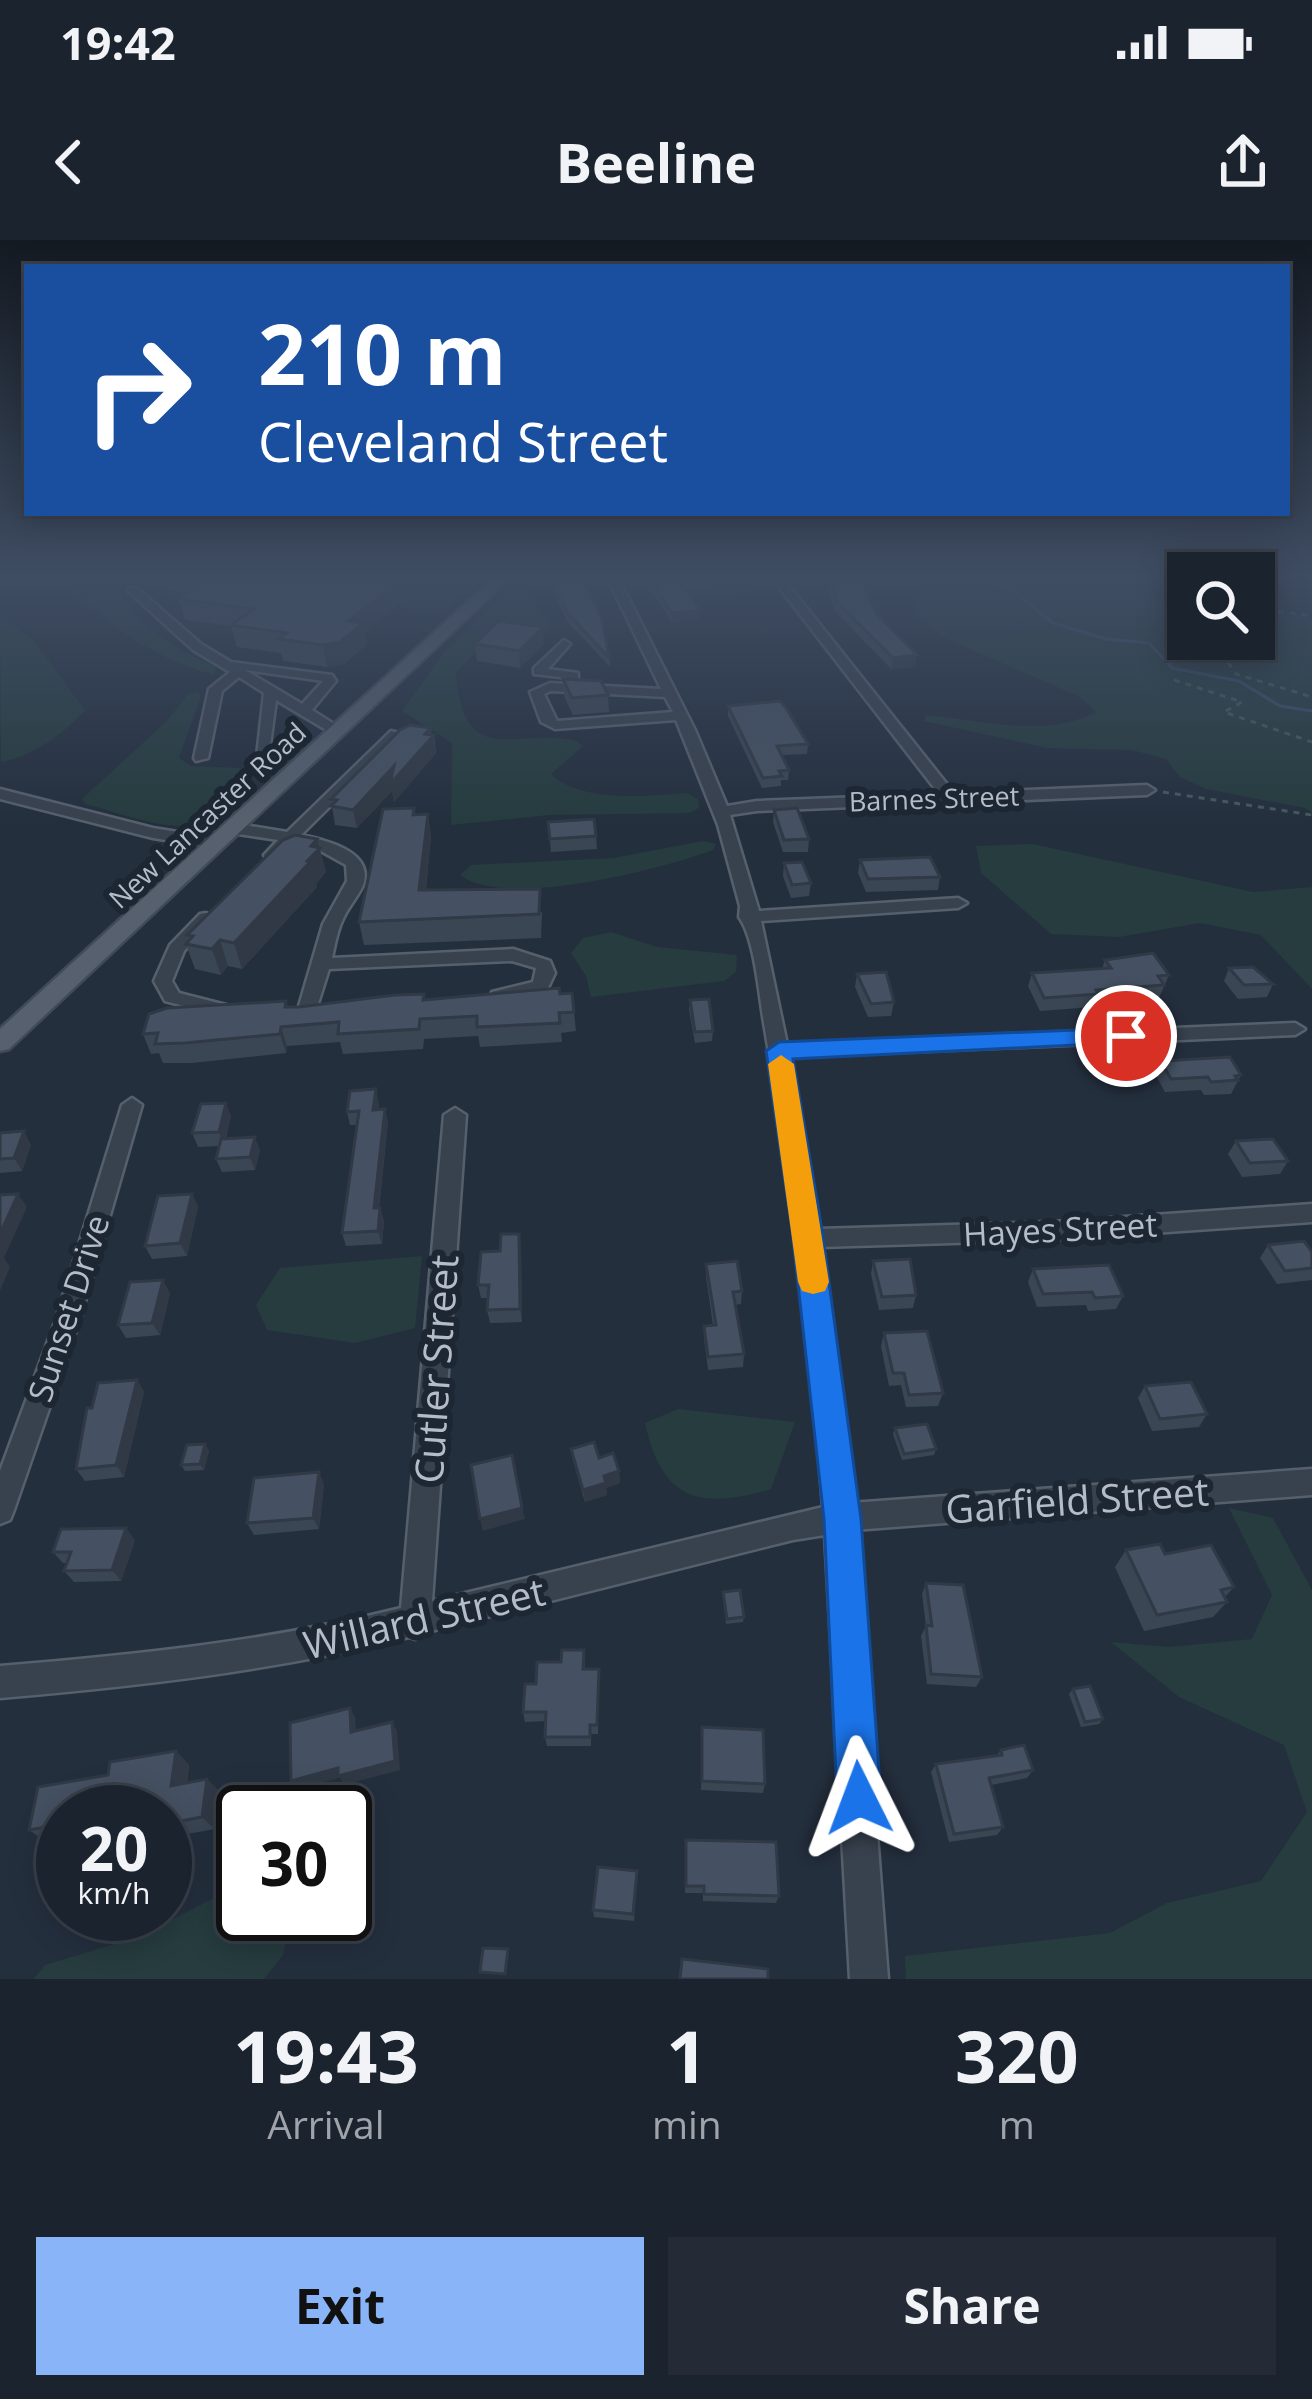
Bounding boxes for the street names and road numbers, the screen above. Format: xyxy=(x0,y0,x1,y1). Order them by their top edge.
street label: New Lancaster Road xyxy=(100,714,314,916)
street label: Barnes Street xyxy=(848,777,1020,819)
street label: Hayes Street xyxy=(962,1201,1158,1257)
street label: Sunset Drive xyxy=(17,1209,119,1407)
street label: Cutler Street xyxy=(401,1253,469,1485)
street label: Garfield Street xyxy=(944,1463,1210,1535)
street label: Willard Street xyxy=(298,1564,550,1670)

